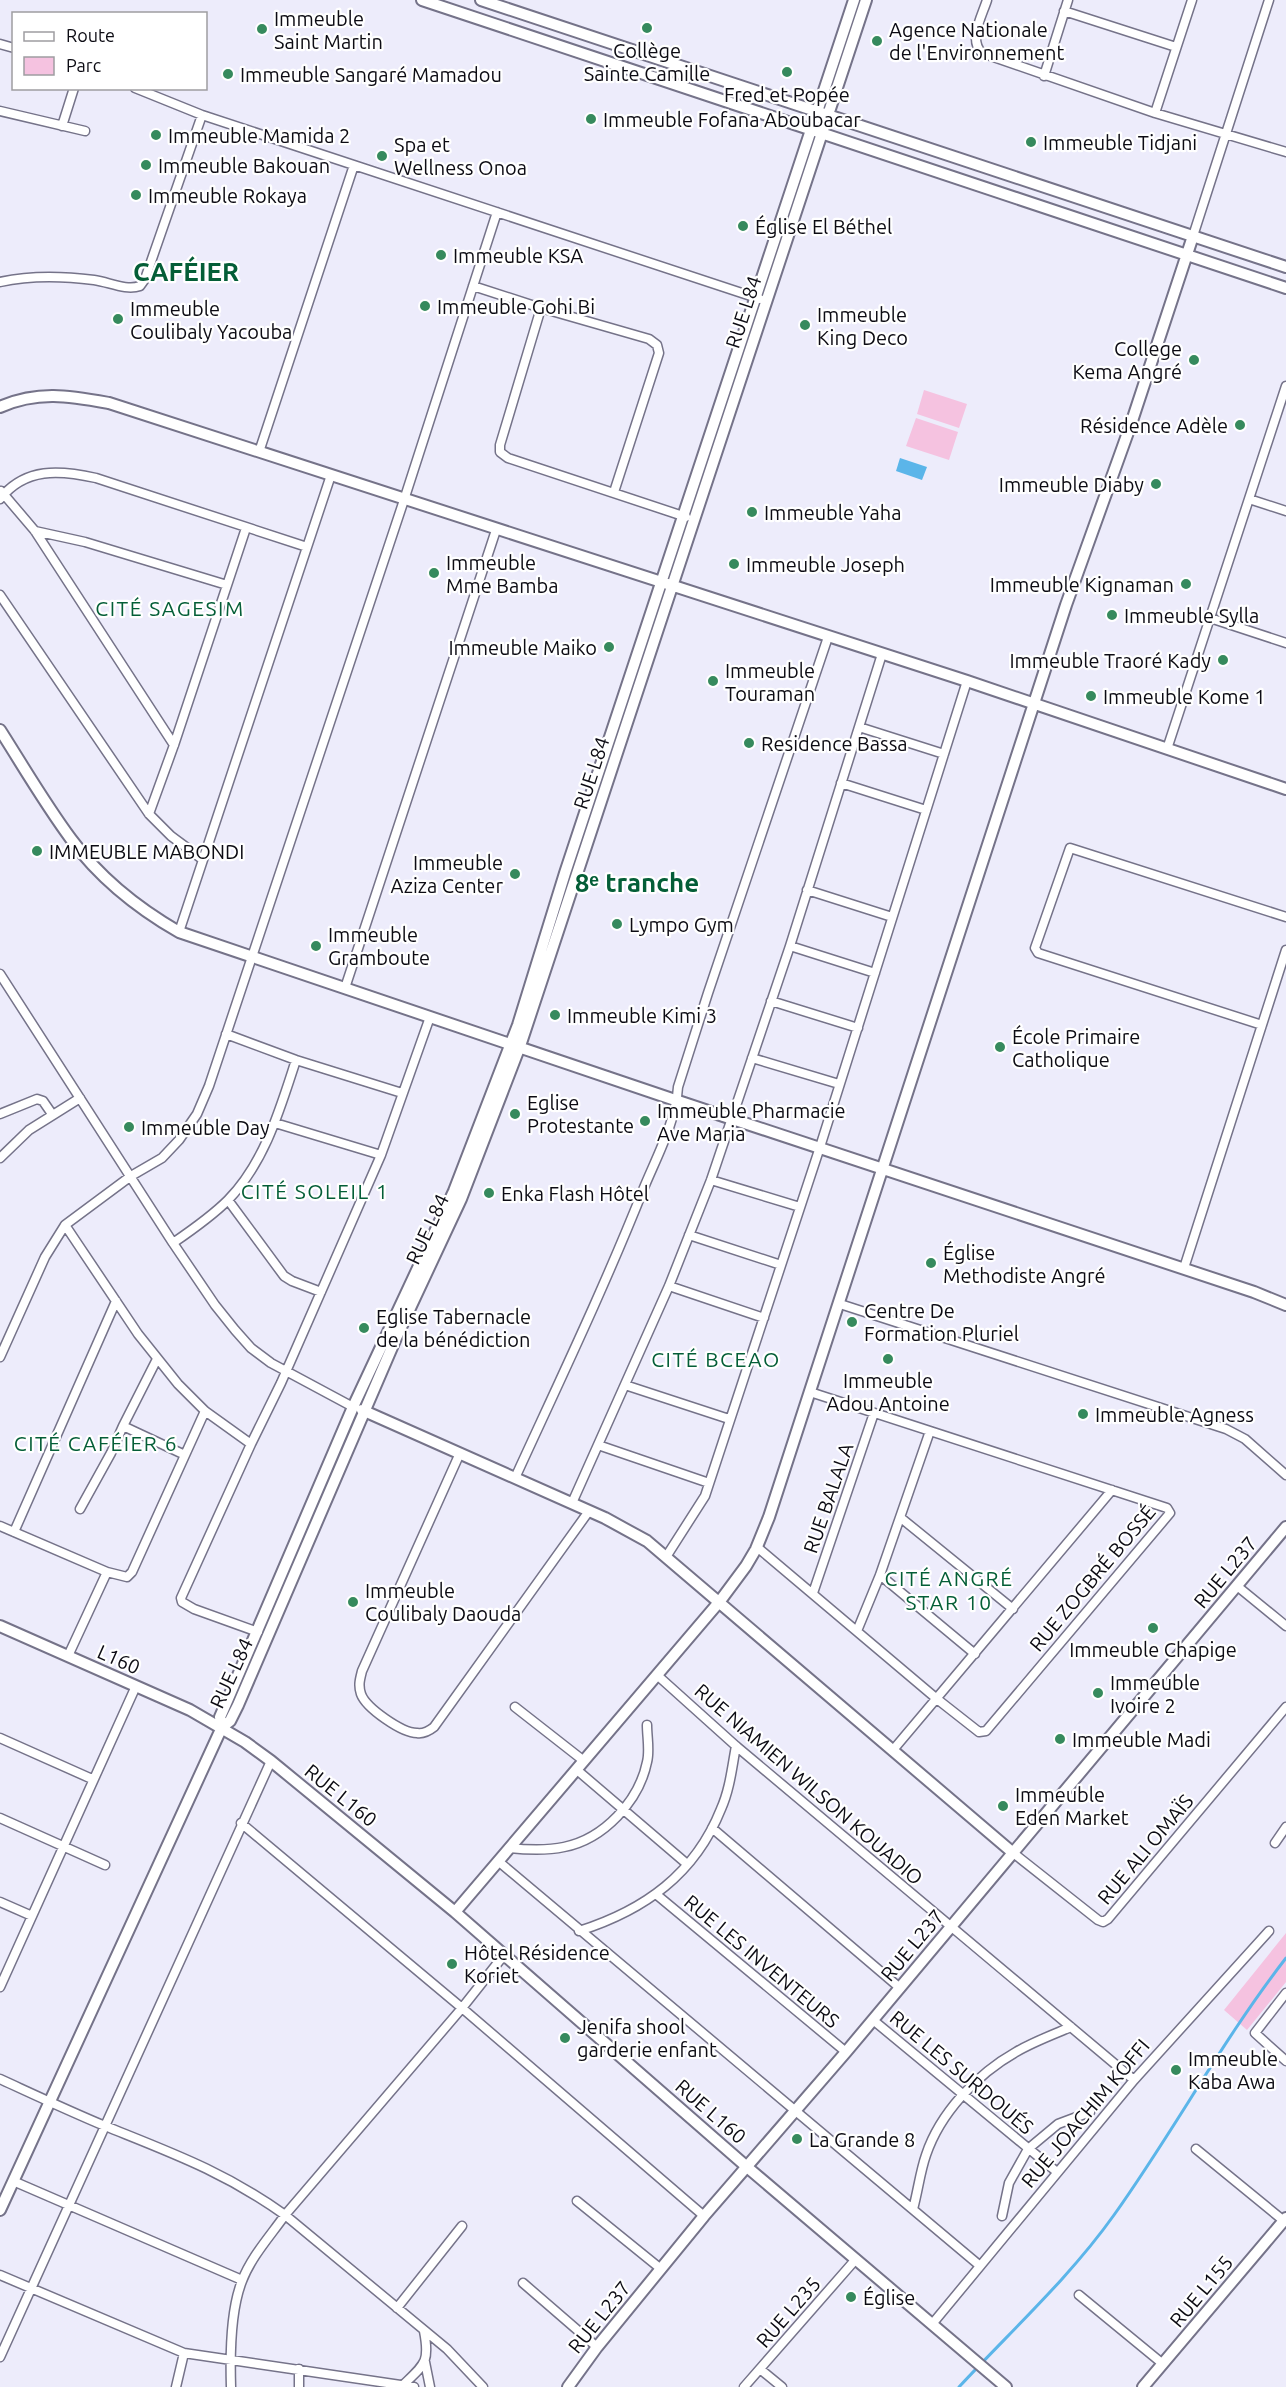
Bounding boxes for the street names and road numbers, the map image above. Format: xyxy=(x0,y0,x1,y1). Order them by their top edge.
street label: RUE L84 xyxy=(721,273,765,351)
street label: RUE L84 xyxy=(569,734,613,812)
street label: RUE L84 xyxy=(401,1190,453,1268)
street label: RUE BALALA xyxy=(798,1440,858,1556)
street label: RUE ZOGBRÉ BOSSÉ xyxy=(1024,1500,1160,1656)
street label: RUE L237 xyxy=(1189,1532,1261,1612)
street label: RUE L84 xyxy=(205,1634,257,1712)
street label: L160 xyxy=(94,1640,144,1678)
street label: RUE NIAMIEN WILSON KOUADIO xyxy=(690,1679,928,1889)
street label: RUE L160 xyxy=(300,1759,382,1831)
street label: RUE ALI OMAÏS xyxy=(1092,1789,1198,1909)
street label: RUE LES INVENTEURS xyxy=(680,1890,844,2032)
street label: RUE L237 xyxy=(876,1905,948,1985)
street label: RUE LES SURDOUÉS xyxy=(886,2005,1038,2139)
street label: RUE JOACHIM KOFFI xyxy=(1016,2034,1154,2192)
street label: RUE L160 xyxy=(671,2074,751,2148)
street label: RUE L155 xyxy=(1165,2251,1237,2331)
street label: RUE L235 xyxy=(751,2272,825,2352)
street label: RUE L237 xyxy=(563,2276,635,2358)

